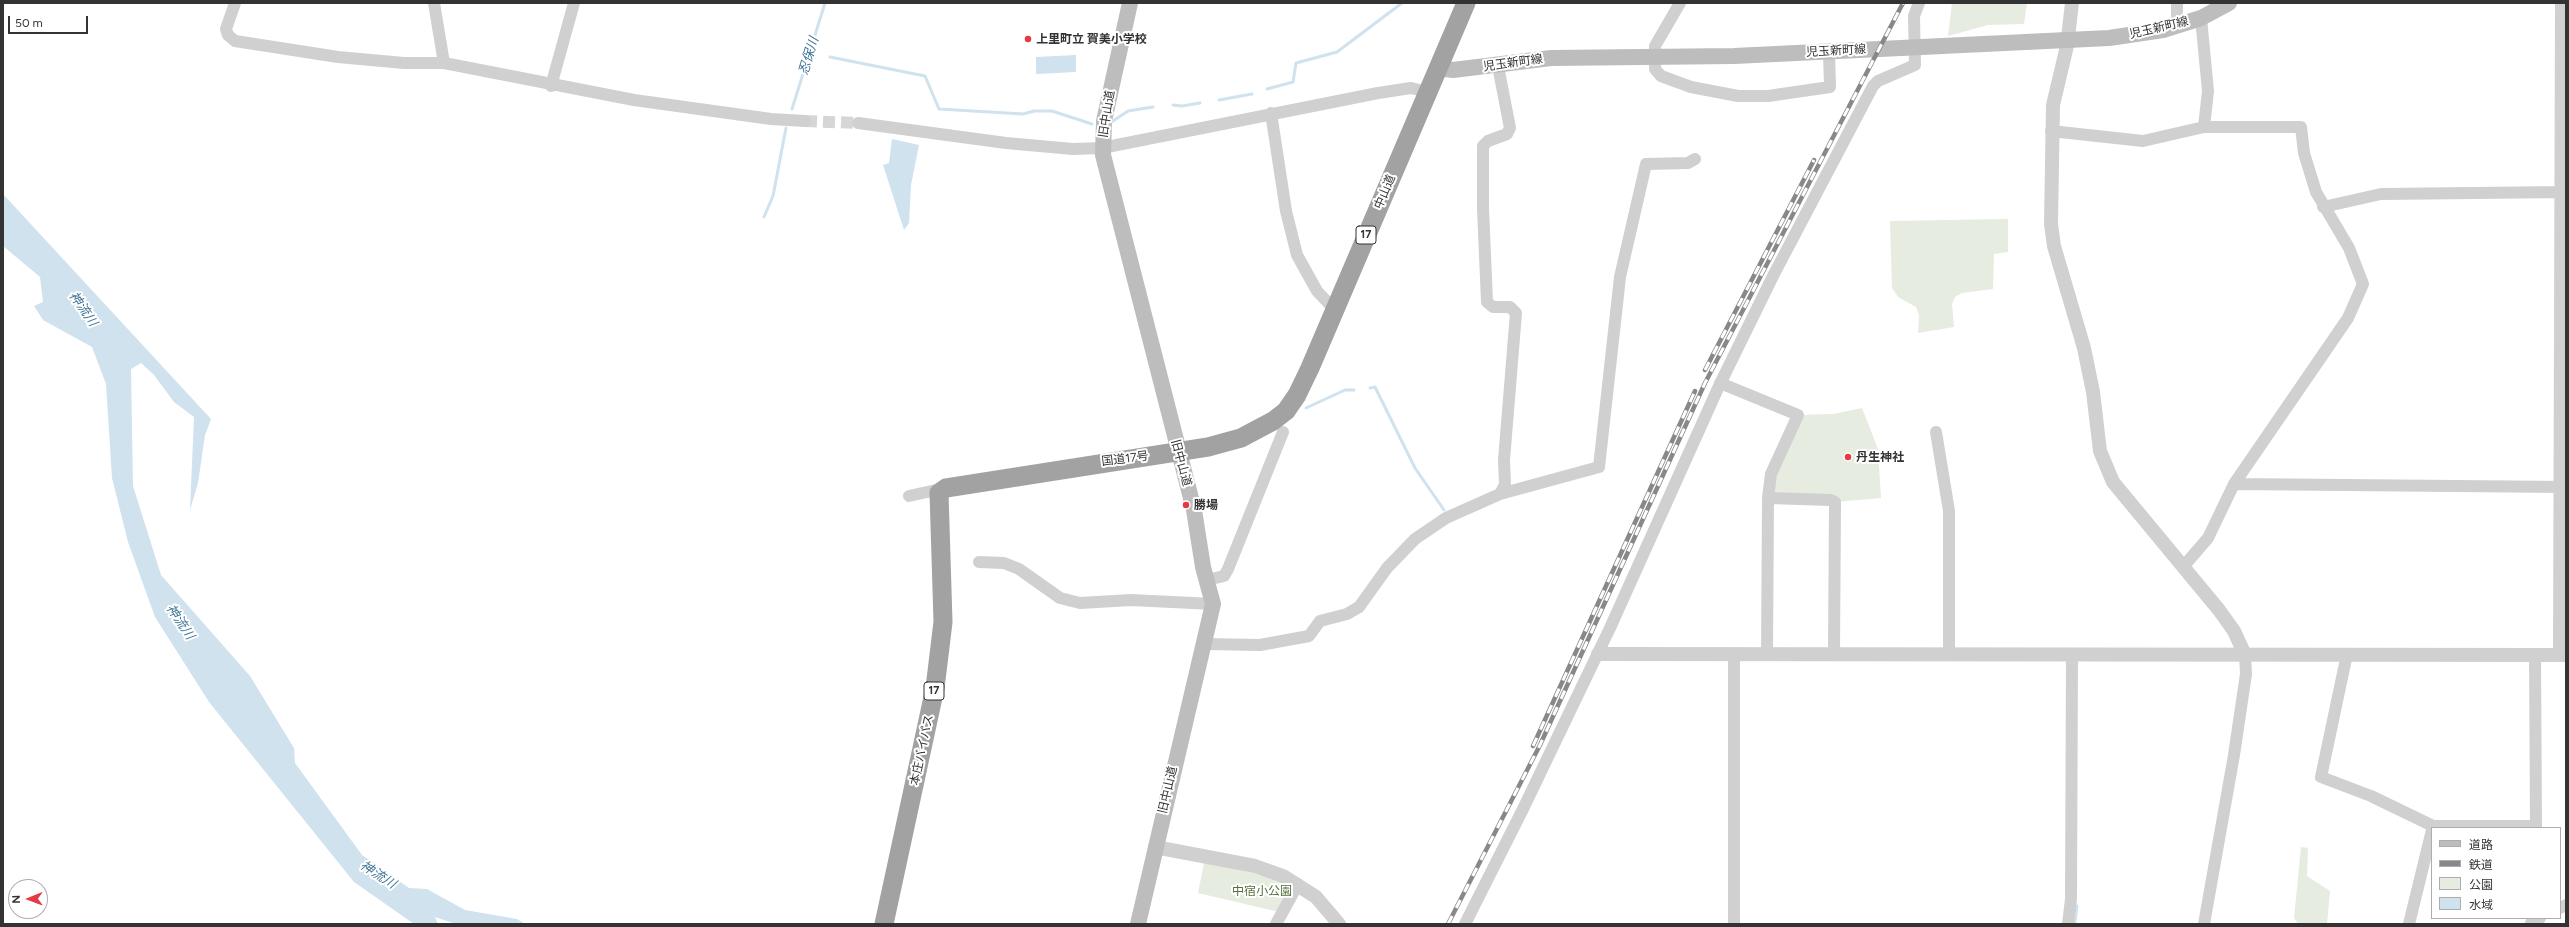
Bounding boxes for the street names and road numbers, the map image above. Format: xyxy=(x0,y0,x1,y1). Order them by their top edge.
street label: 児玉新町線 xyxy=(2128,14,2190,42)
street label: 児玉新町線 xyxy=(1806,42,1866,60)
street label: 児玉新町線 xyxy=(1482,52,1544,74)
street label: 旧中山道 xyxy=(1096,89,1118,139)
street label: 中山道 xyxy=(1371,173,1399,211)
road number: 17 xyxy=(1356,226,1376,244)
street label: 旧中山道 xyxy=(1168,438,1194,488)
street label: 国道17号 xyxy=(1101,449,1149,469)
road number: 17 xyxy=(924,682,944,700)
street label: 本庄バイパス xyxy=(907,713,937,787)
street label: 旧中山道 xyxy=(1156,765,1180,815)

